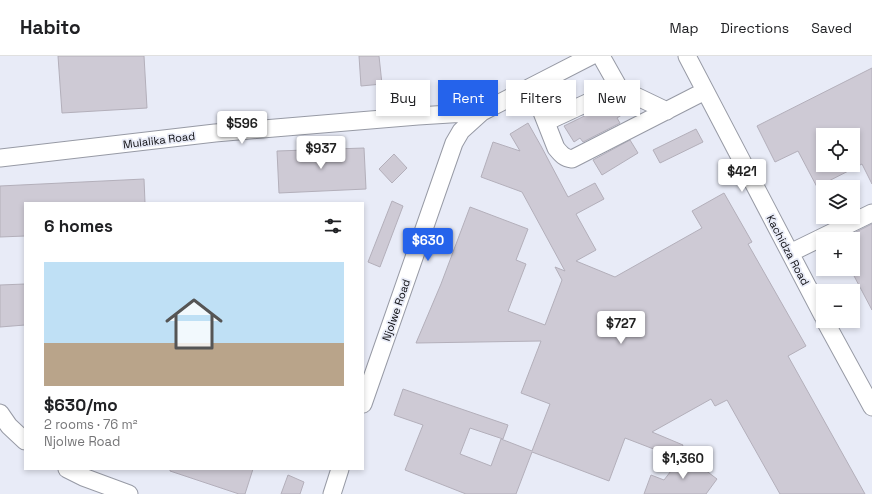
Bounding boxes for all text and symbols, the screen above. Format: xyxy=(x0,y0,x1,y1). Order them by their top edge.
text: Habito xyxy=(20,15,81,40)
text: Map xyxy=(669,19,699,37)
text: Directions xyxy=(721,19,789,37)
text: Saved xyxy=(811,19,852,37)
chip: Buy xyxy=(376,80,430,116)
chip: Rent xyxy=(438,80,498,116)
chip: Filters xyxy=(506,80,576,116)
chip: New xyxy=(584,80,640,116)
pin: $596 xyxy=(218,111,266,145)
text: $596 xyxy=(226,115,258,132)
map controls xyxy=(816,128,860,328)
button: locate xyxy=(816,128,860,172)
street label: Mulalika Road xyxy=(122,129,196,151)
pin: $937 xyxy=(297,136,345,170)
text: $937 xyxy=(305,140,337,157)
pin: $421 xyxy=(718,159,766,193)
text: $421 xyxy=(727,163,757,180)
button: layers xyxy=(816,180,860,224)
street label: Kachidza Road xyxy=(764,212,812,288)
text: 6 homes xyxy=(44,215,113,237)
icon: filters xyxy=(322,215,344,237)
pin: $630 xyxy=(404,228,452,262)
text: $630 xyxy=(412,232,444,249)
button: + xyxy=(816,232,860,276)
street label: Njolwe Road xyxy=(379,277,413,343)
button: − xyxy=(816,284,860,328)
icon: home xyxy=(158,288,230,360)
pin: $727 xyxy=(597,311,645,345)
text: $727 xyxy=(606,315,636,332)
text: $630/mo xyxy=(44,394,118,416)
text: 2 rooms · 76 m² xyxy=(44,416,138,433)
text: Njolwe Road xyxy=(44,433,120,450)
pin: $1,360 xyxy=(650,446,716,480)
text: $1,360 xyxy=(662,450,704,467)

